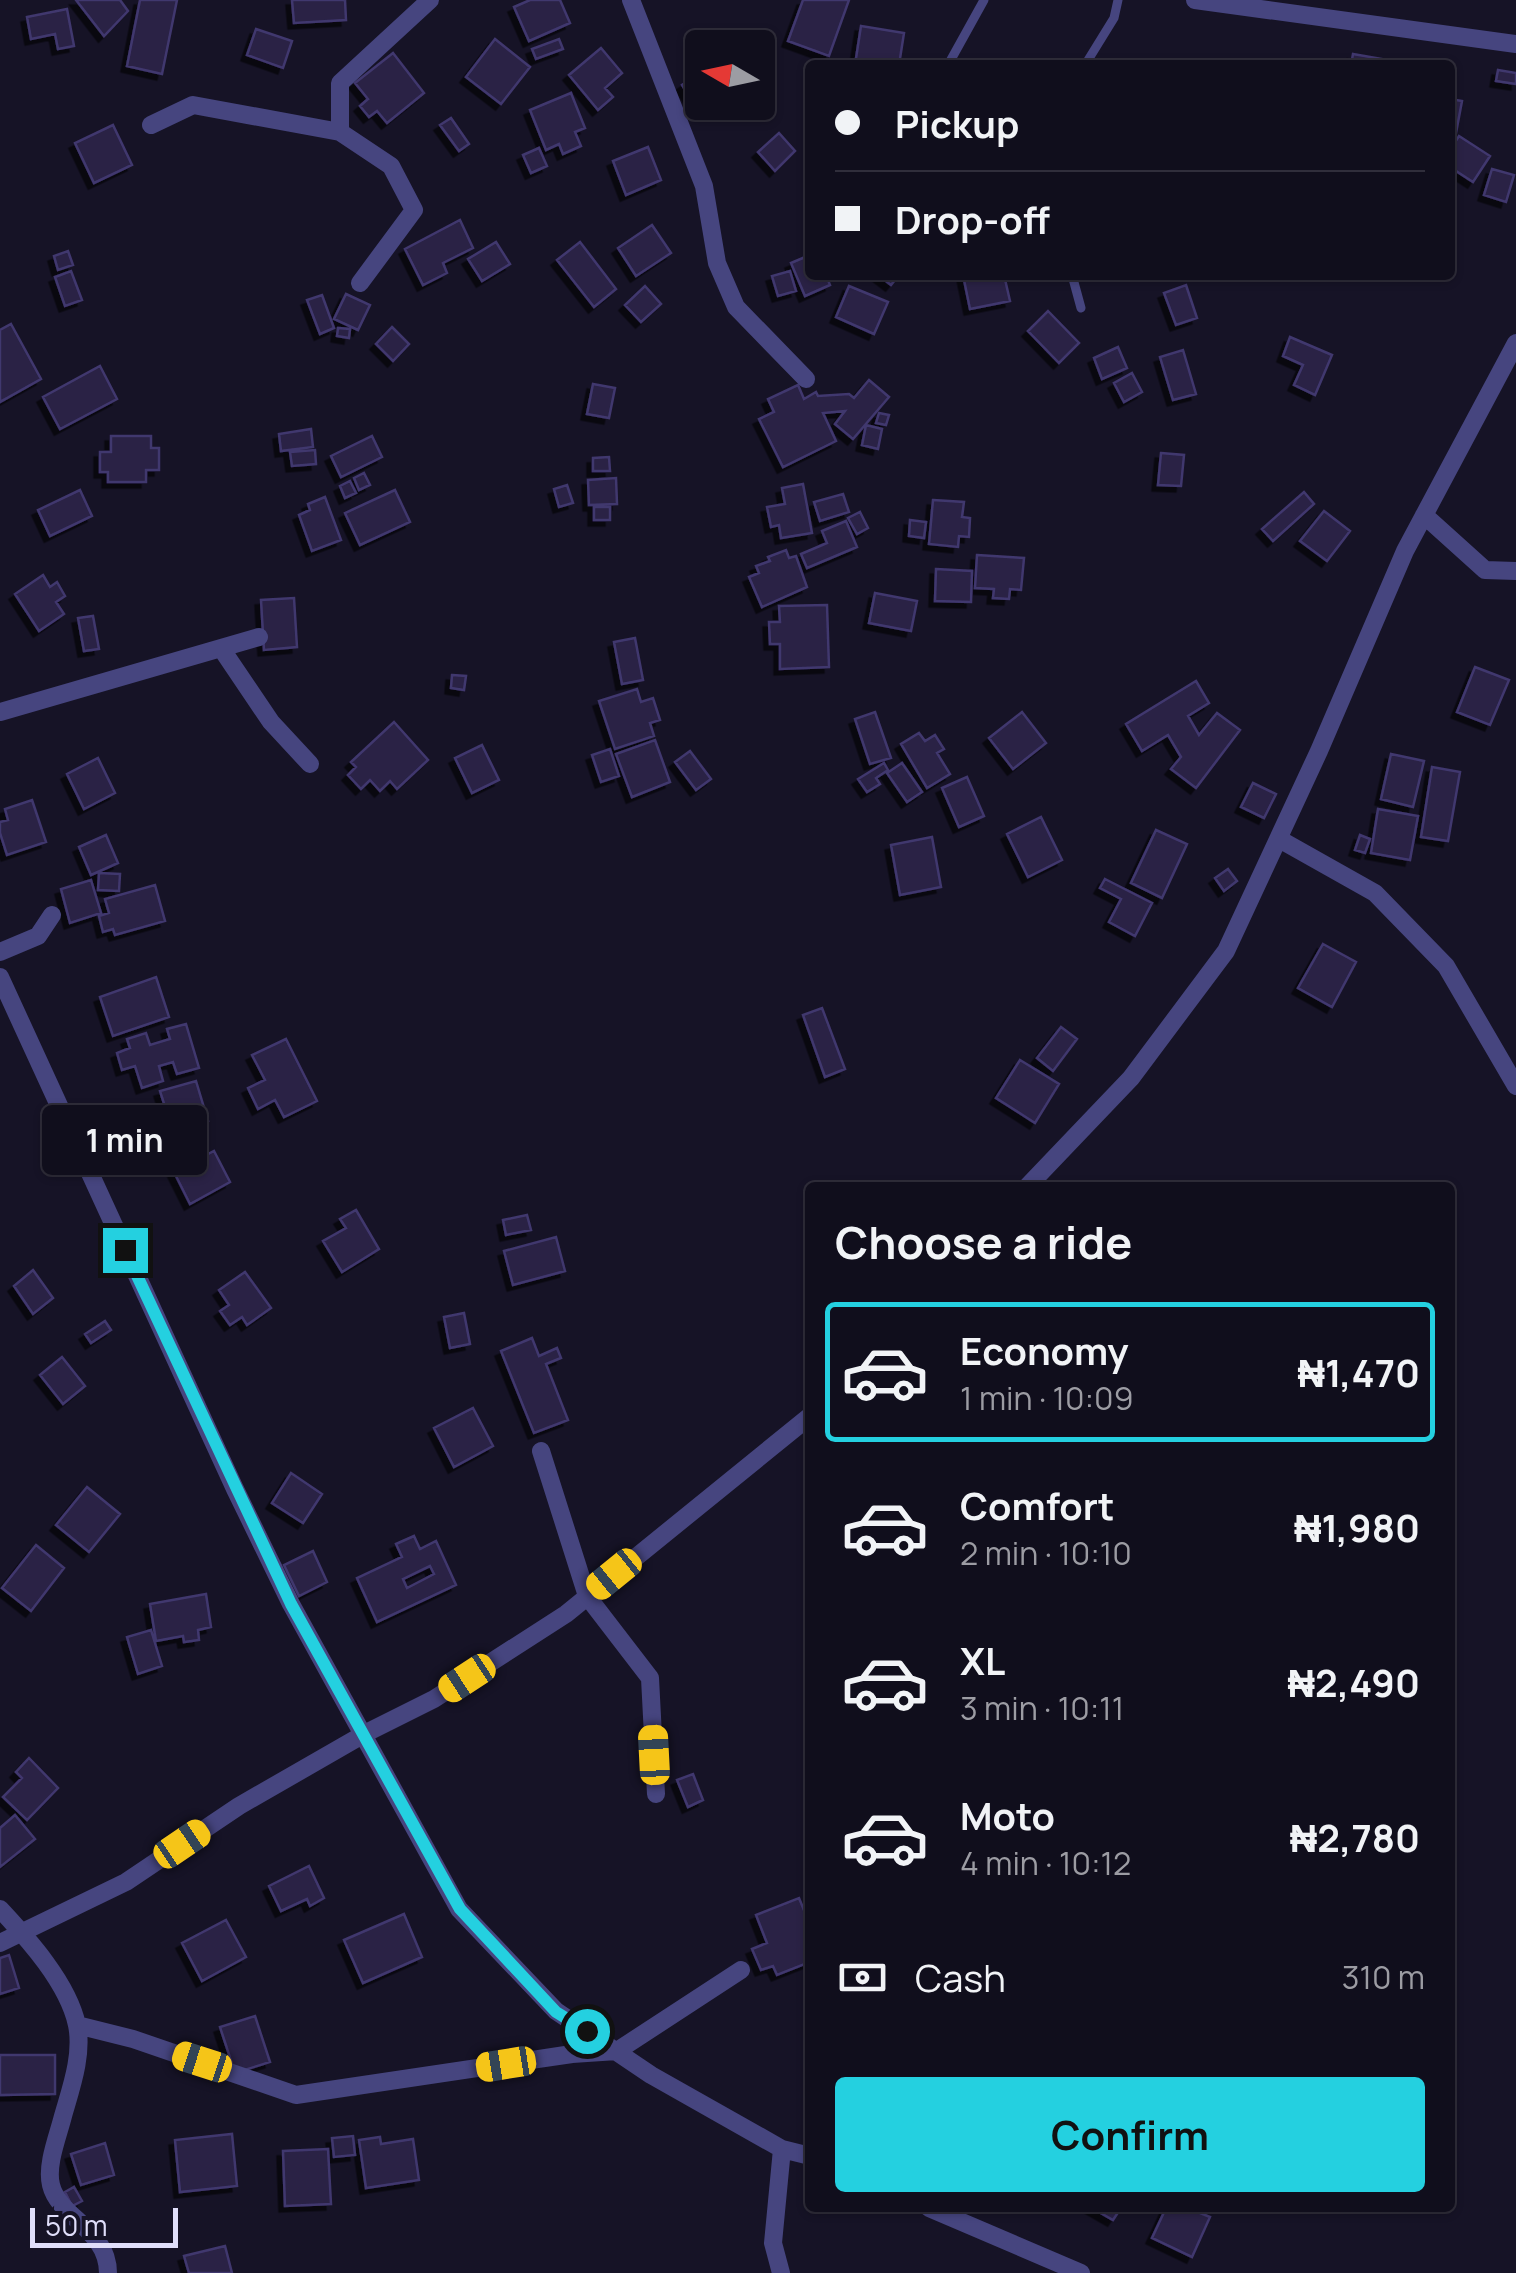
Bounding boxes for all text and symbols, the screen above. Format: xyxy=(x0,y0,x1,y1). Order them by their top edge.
north arrow xyxy=(685,30,775,120)
map controls xyxy=(685,30,775,120)
text: Pickup xyxy=(895,97,1019,149)
text: Drop-off xyxy=(895,193,1050,245)
callout: 1 min xyxy=(42,1105,208,1175)
text: 1 min xyxy=(85,1118,164,1162)
text: Choose a ride xyxy=(835,1211,1132,1273)
route end xyxy=(103,1228,148,1273)
text: Economy xyxy=(960,1324,1129,1376)
icon: car xyxy=(840,1327,930,1417)
text: ₦1,470 xyxy=(1298,1346,1420,1398)
text: 1 min · 10:09 xyxy=(960,1376,1134,1420)
text: Comfort xyxy=(960,1479,1114,1531)
icon: car xyxy=(840,1482,930,1572)
text: ₦1,980 xyxy=(1294,1501,1420,1553)
text: 2 min · 10:10 xyxy=(960,1531,1132,1575)
car xyxy=(581,1543,647,1605)
text: XL xyxy=(960,1634,1005,1686)
icon: car xyxy=(840,1637,930,1727)
car xyxy=(434,1649,500,1707)
text: ₦2,490 xyxy=(1288,1656,1420,1708)
text: 3 min · 10:11 xyxy=(960,1686,1124,1730)
car xyxy=(637,1724,671,1786)
text: Moto xyxy=(960,1789,1055,1841)
icon: car xyxy=(840,1792,930,1882)
text: ₦2,780 xyxy=(1290,1811,1420,1863)
car xyxy=(149,1815,215,1873)
text: 4 min · 10:12 xyxy=(960,1841,1131,1885)
icon: cash xyxy=(835,1950,890,2005)
text: Cash xyxy=(915,1951,1006,2003)
text: 310 m xyxy=(1342,1955,1425,1999)
route start xyxy=(565,2009,610,2054)
car xyxy=(169,2038,235,2086)
car xyxy=(474,2044,538,2084)
button: Confirm xyxy=(835,2077,1425,2192)
scale bar xyxy=(30,2203,178,2248)
text: 50 m xyxy=(45,2206,108,2244)

